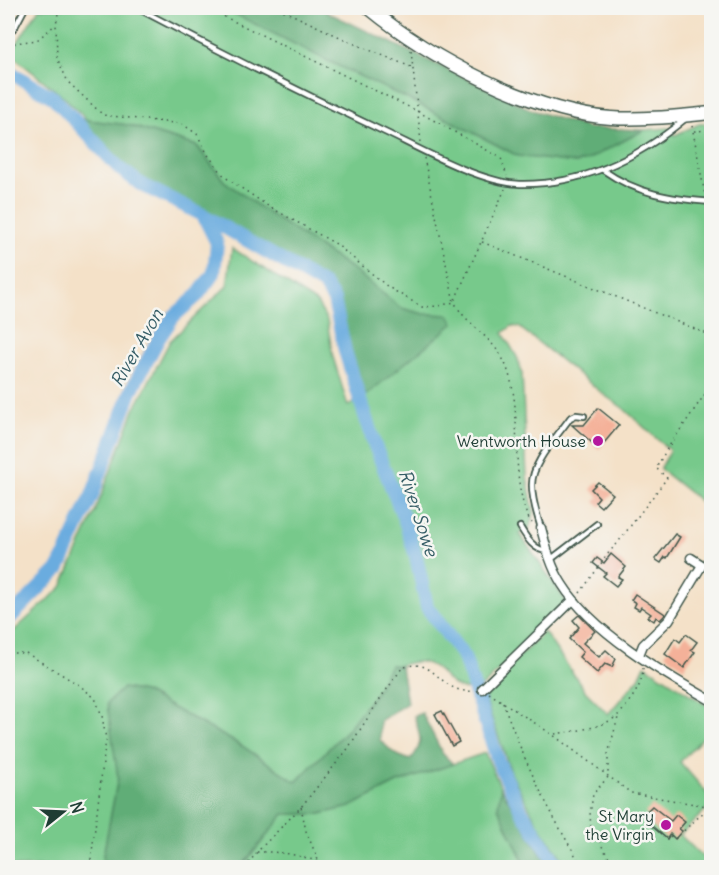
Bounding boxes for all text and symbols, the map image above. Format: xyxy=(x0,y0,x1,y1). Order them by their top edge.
water label: River Avon xyxy=(105,304,168,391)
place label: Wentworth House xyxy=(457,431,586,451)
marker: Wentworth House xyxy=(591,434,605,448)
water label: River Sowe xyxy=(394,467,444,560)
north arrow xyxy=(33,782,93,842)
text: N xyxy=(66,799,88,816)
place label: St Mary the Virgin xyxy=(585,806,654,844)
marker: St Mary the Virgin xyxy=(659,818,673,832)

